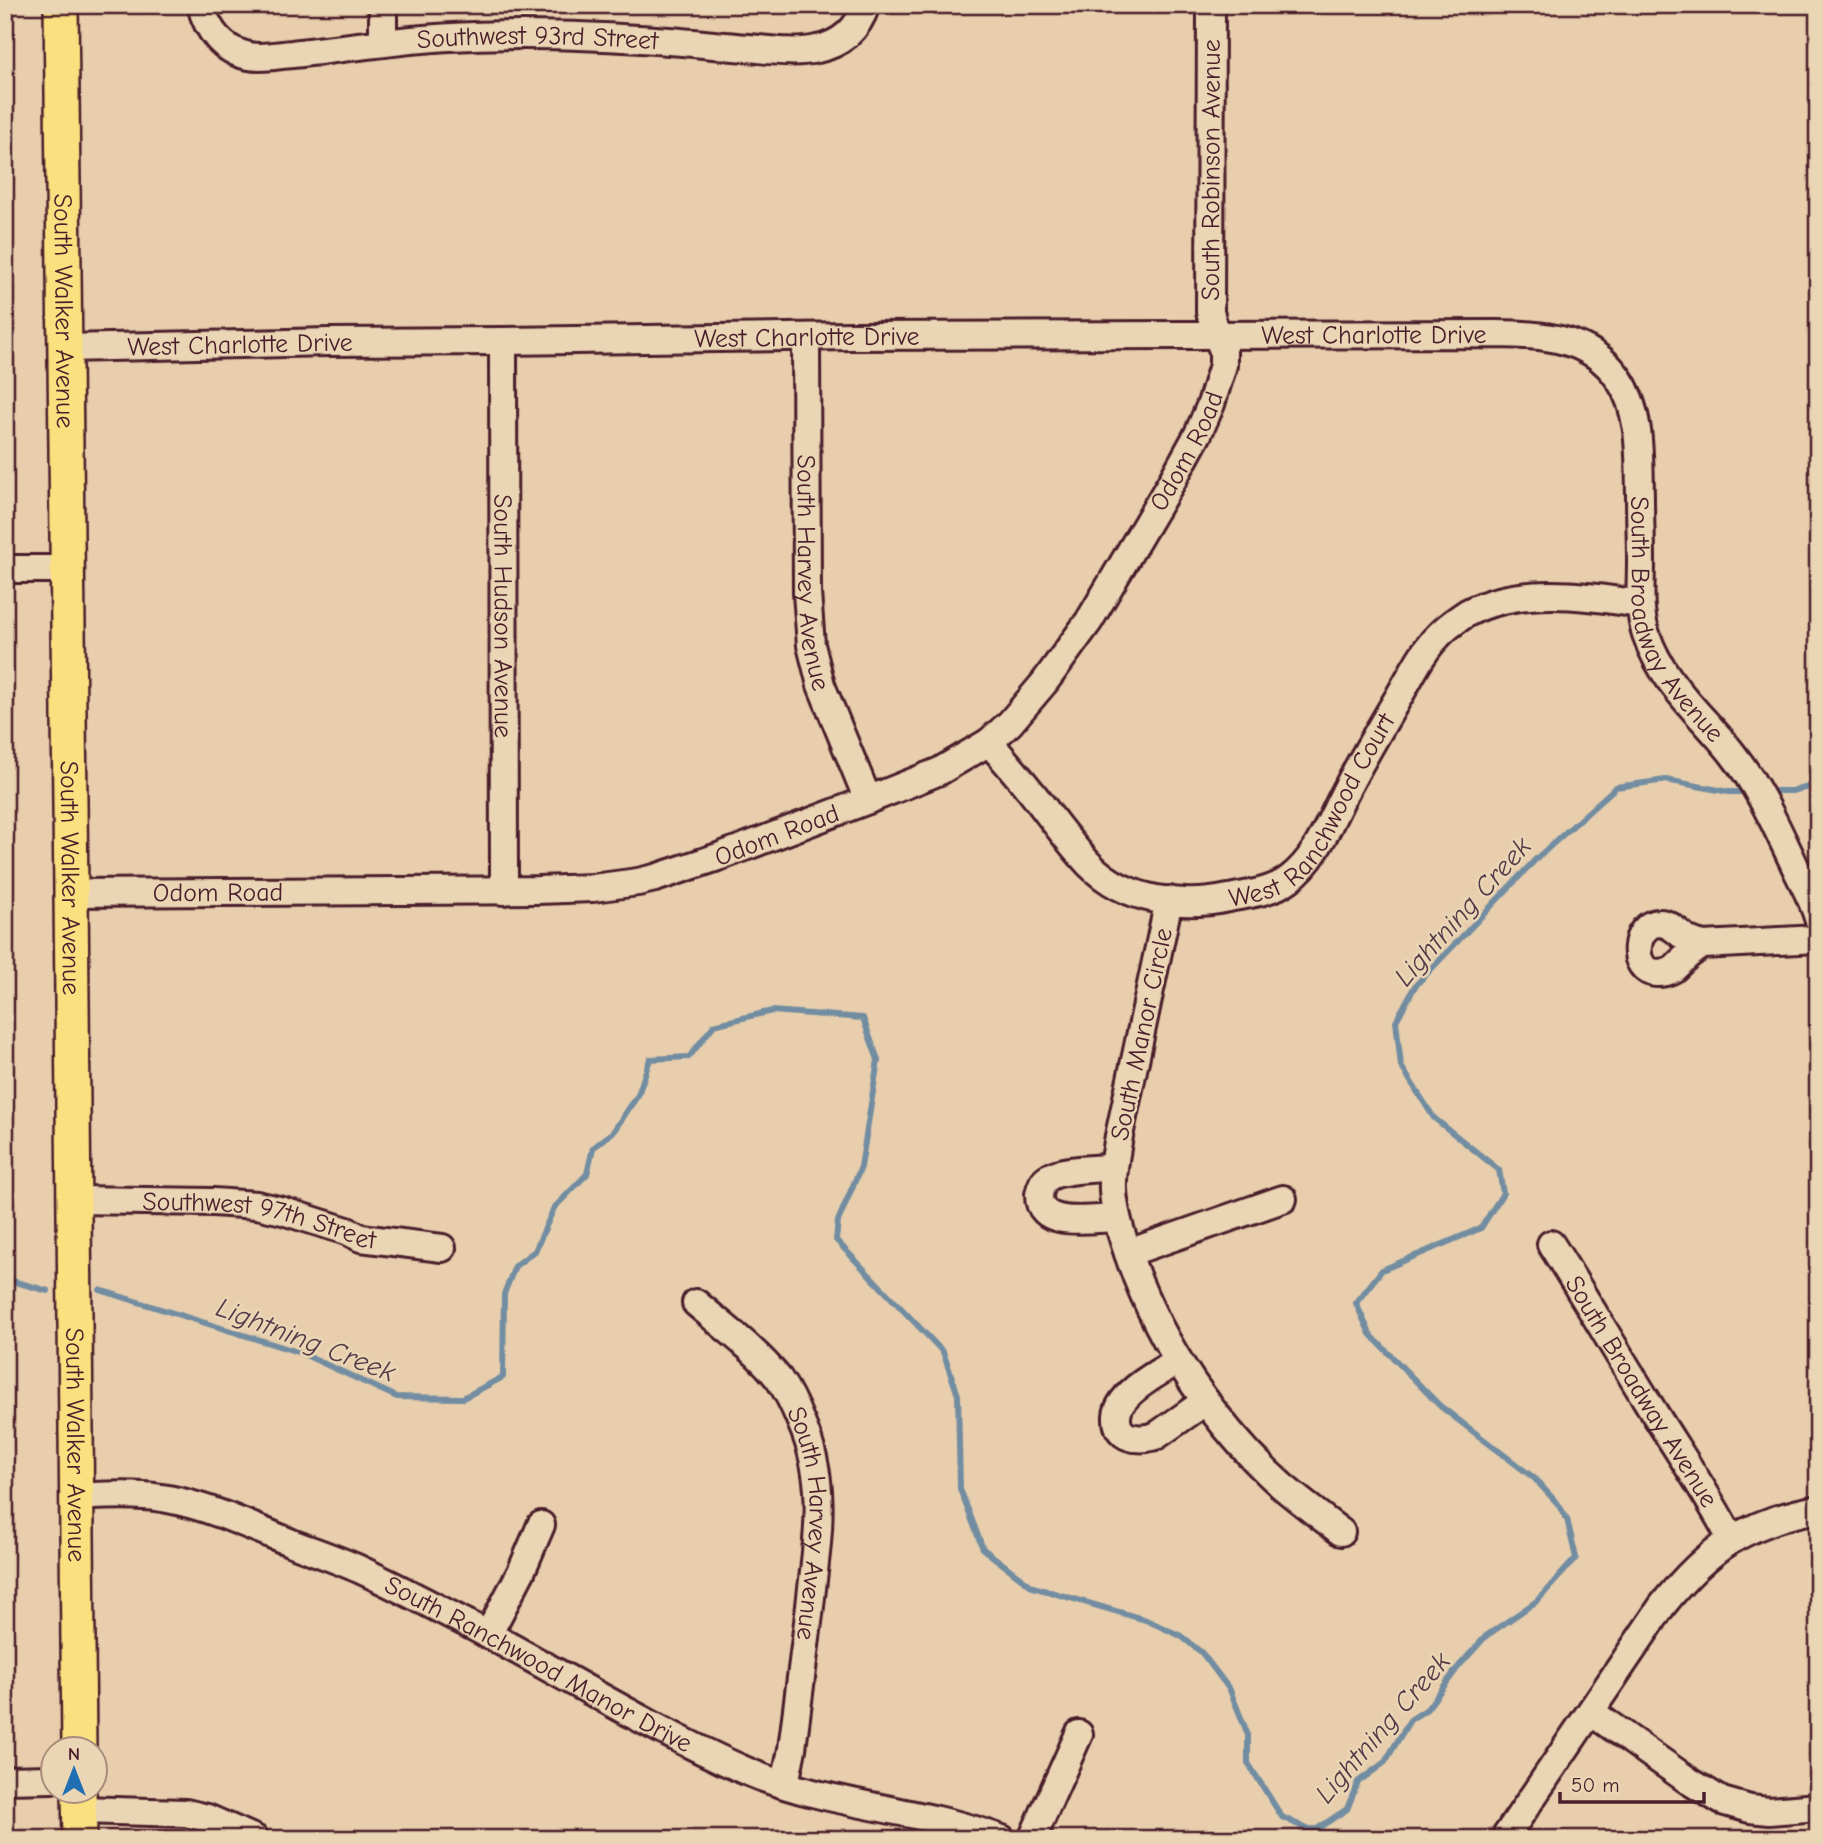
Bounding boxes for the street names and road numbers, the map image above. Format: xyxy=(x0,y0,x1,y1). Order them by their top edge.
street label: Southwest 93rd Street xyxy=(416,21,661,56)
street label: South Robinson Avenue xyxy=(1196,39,1227,301)
street label: South Walker Avenue xyxy=(47,193,80,429)
street label: West Charlotte Drive xyxy=(1261,320,1487,351)
street label: West Charlotte Drive xyxy=(694,322,920,354)
street label: West Charlotte Drive xyxy=(127,328,353,363)
street label: Odom Road xyxy=(1144,388,1230,517)
street label: South Harvey Avenue xyxy=(790,454,836,694)
street label: South Hudson Avenue xyxy=(487,494,518,738)
street label: South Broadway Avenue xyxy=(1624,496,1730,748)
street label: West Ranchwood Court xyxy=(1226,707,1402,914)
street label: South Walker Avenue xyxy=(54,760,86,995)
street label: Odom Road xyxy=(711,798,843,873)
street label: Odom Road xyxy=(153,878,283,908)
street label: South Manor Circle xyxy=(1105,925,1179,1143)
street label: Southwest 97th Street xyxy=(142,1187,379,1256)
street label: South Broadway Avenue xyxy=(1558,1270,1724,1513)
street label: South Walker Avenue xyxy=(59,1327,91,1562)
street label: South Harvey Avenue xyxy=(780,1402,833,1642)
street label: South Ranchwood Manor Drive xyxy=(380,1570,697,1759)

